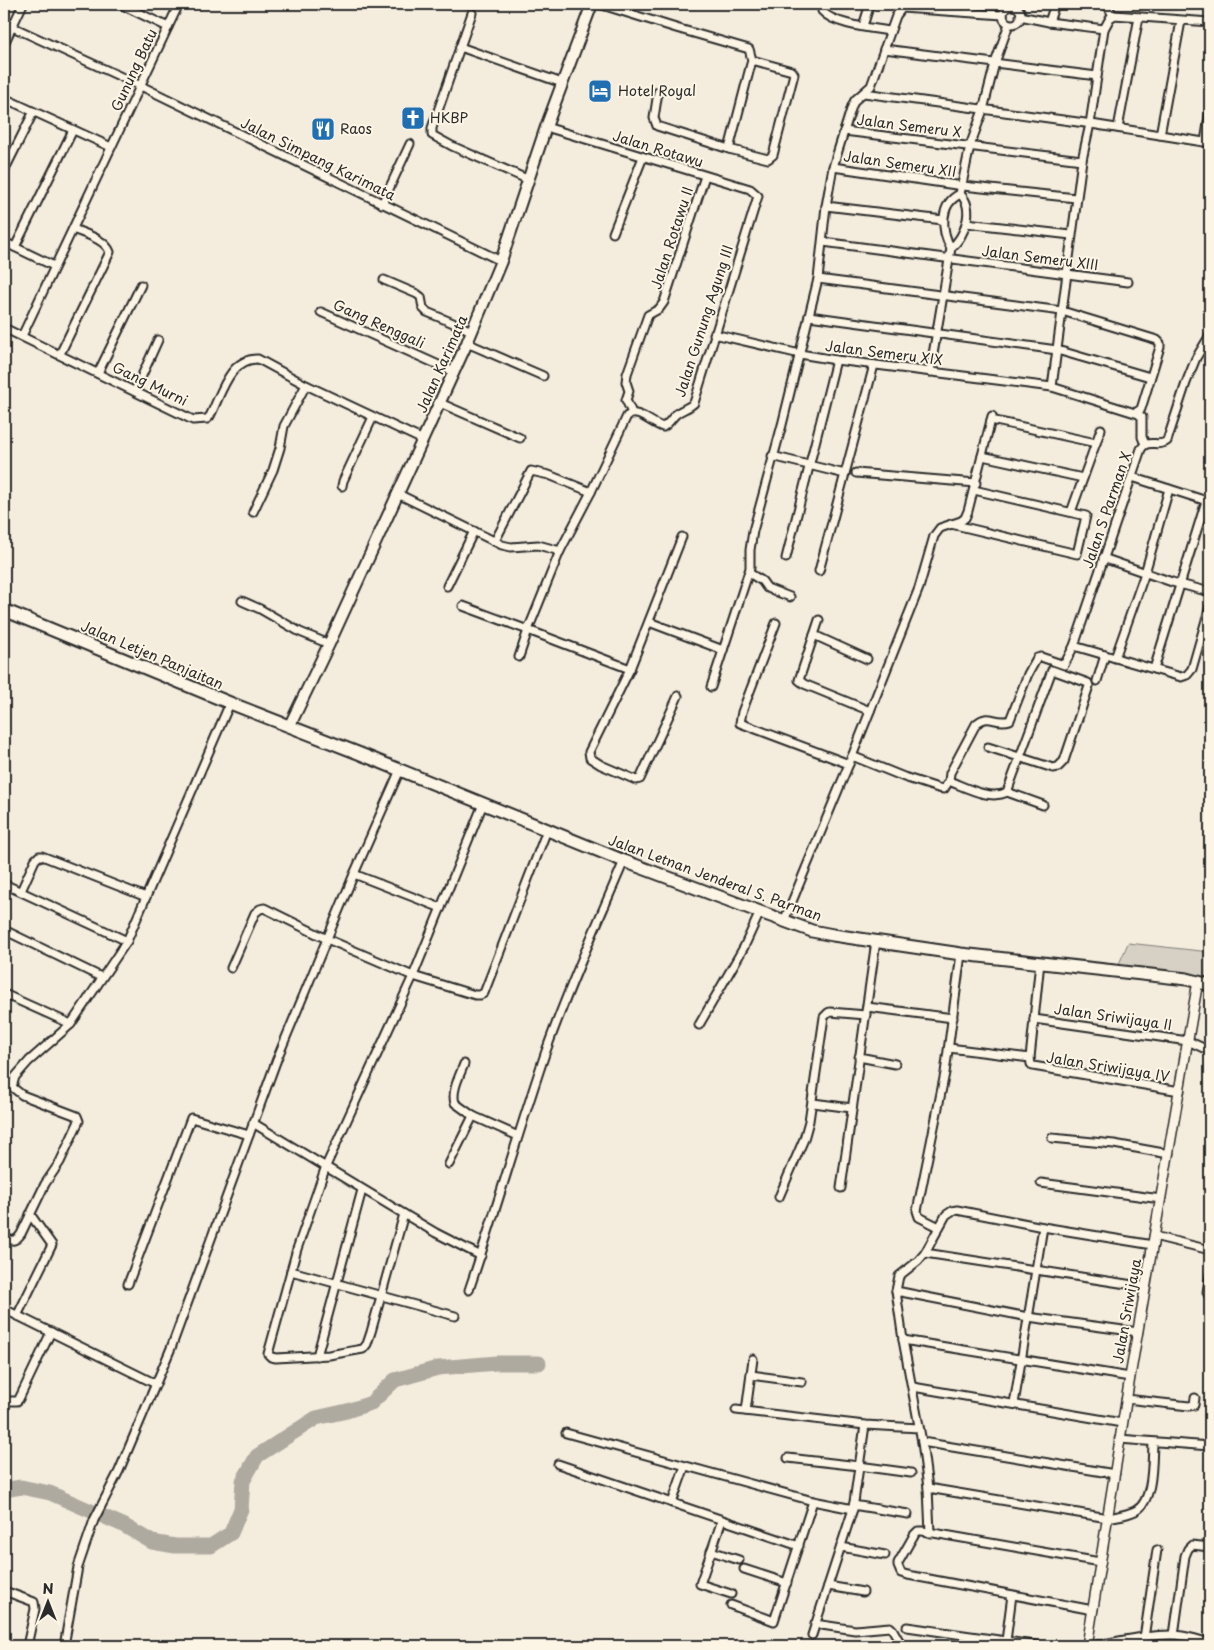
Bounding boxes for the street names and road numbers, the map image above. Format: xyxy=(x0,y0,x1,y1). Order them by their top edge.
street label: Gunung Batu xyxy=(105,25,162,115)
street label: Jalan Semeru X xyxy=(856,109,963,142)
street label: Jalan Simpang Karimata xyxy=(237,112,400,205)
street label: Jalan Rotawu xyxy=(610,125,706,172)
street label: Jalan Semeru XII xyxy=(842,145,958,182)
street label: Jalan Rotawu II xyxy=(645,184,698,292)
street label: Jalan Semeru XIII xyxy=(981,240,1100,275)
street label: Jalan Gunung Agung III xyxy=(669,242,738,400)
street label: Gang Renggali xyxy=(330,294,428,353)
street label: Jalan Karimata xyxy=(411,312,473,416)
street label: Jalan Semeru XIX xyxy=(824,335,944,370)
street label: Gang Murni xyxy=(109,356,191,411)
street label: Jalan S Parman X xyxy=(1077,448,1136,571)
street label: Jalan Letjen Panjaitan xyxy=(78,615,227,694)
street label: Jalan Letnan Jenderal S. Parman xyxy=(605,829,825,926)
street label: Jalan Sriwijaya II xyxy=(1053,998,1173,1035)
street label: Jalan Sriwijaya IV xyxy=(1045,1046,1172,1087)
street label: Jalan Sriwijaya xyxy=(1107,1257,1146,1365)

